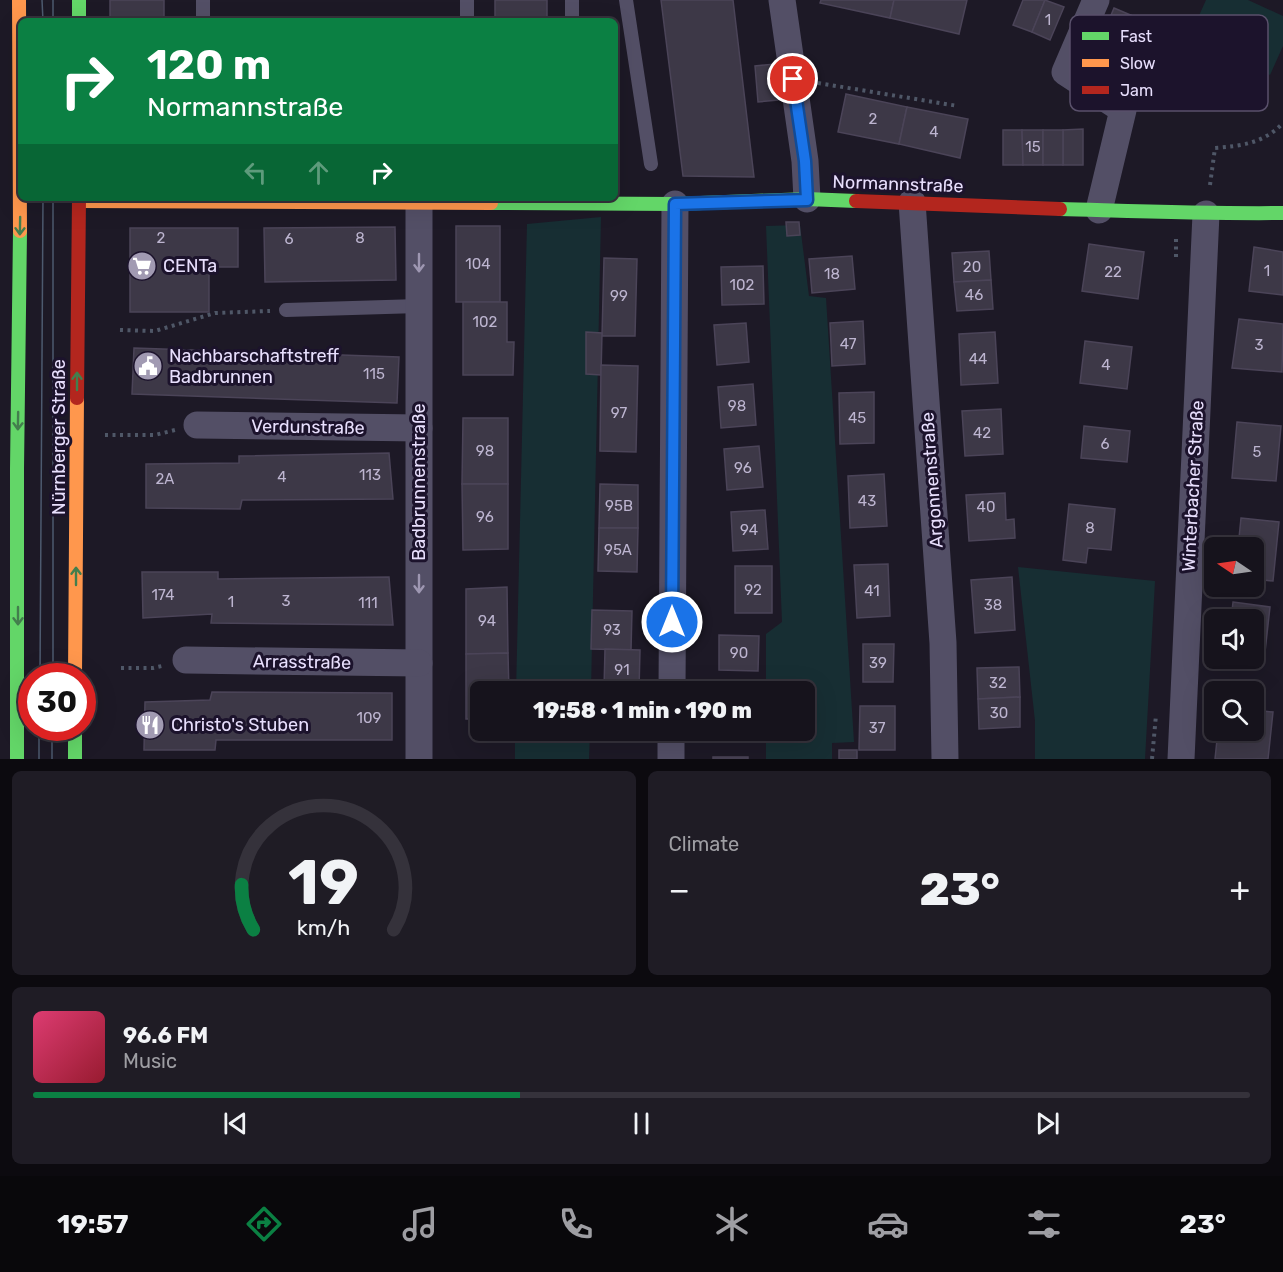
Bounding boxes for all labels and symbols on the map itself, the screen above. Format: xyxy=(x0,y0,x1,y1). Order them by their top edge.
house number: 1 xyxy=(1045,11,1051,29)
legend xyxy=(1070,15,1268,111)
text: Fast xyxy=(1120,27,1152,46)
pin xyxy=(767,53,818,104)
text: Slow xyxy=(1120,54,1156,73)
text: Jam xyxy=(1120,81,1153,100)
house number: 2 xyxy=(869,110,878,128)
house number: 4 xyxy=(929,123,939,141)
house number: 15 xyxy=(1025,138,1041,156)
street label: Normannstraße xyxy=(832,171,964,197)
one-way arrow xyxy=(14,216,26,236)
house number: 2 xyxy=(157,229,166,247)
house number: 8 xyxy=(355,229,365,247)
house number: 6 xyxy=(284,230,294,248)
supermarket icon: CENTa xyxy=(126,250,158,282)
one-way arrow xyxy=(413,252,425,272)
place label: CENTa xyxy=(163,255,217,277)
house number: 104 xyxy=(465,255,491,273)
house number: 20 xyxy=(963,258,981,276)
house number: 1 xyxy=(1264,262,1270,280)
house number: 22 xyxy=(1104,263,1122,281)
house number: 18 xyxy=(824,265,840,283)
house number: 102 xyxy=(730,276,755,294)
house number: 46 xyxy=(965,286,983,304)
house number: 99 xyxy=(610,287,628,305)
house number: 102 xyxy=(473,313,498,331)
house number: 47 xyxy=(840,335,857,353)
house number: 3 xyxy=(1254,336,1264,354)
place label: Nachbarschaftstreff Badbrunnen xyxy=(169,345,340,388)
public building icon: Nachbarschaftstreff Badbrunnen xyxy=(132,350,164,382)
house number: 44 xyxy=(969,350,987,368)
house number: 4 xyxy=(1101,356,1111,374)
street label: Nürnberger Straße xyxy=(48,359,70,515)
house number: 115 xyxy=(363,365,385,383)
one-way arrow xyxy=(71,372,83,392)
house number: 98 xyxy=(728,397,746,415)
street label: Winterbacher Straße xyxy=(1178,400,1208,572)
street label: Badbrunnenstraße xyxy=(408,403,430,561)
house number: 97 xyxy=(611,404,628,422)
house number: 45 xyxy=(848,409,866,427)
one-way arrow xyxy=(12,411,24,431)
street label: Argonnenstraße xyxy=(916,411,948,549)
street label: Verdunstraße xyxy=(251,415,365,439)
house number: 42 xyxy=(973,424,991,442)
house number: 6 xyxy=(1100,435,1110,453)
house number: 98 xyxy=(476,442,494,460)
house number: 5 xyxy=(1253,443,1262,461)
house number: 96 xyxy=(734,459,752,477)
house number: 113 xyxy=(359,466,381,484)
house number: 4 xyxy=(277,468,287,486)
house number: 2A xyxy=(156,470,174,488)
house number: 43 xyxy=(858,492,876,510)
house number: 95B xyxy=(605,497,633,515)
house number: 40 xyxy=(977,498,995,516)
house number: 96 xyxy=(476,508,494,526)
house number: 8 xyxy=(1085,519,1095,537)
house number: 94 xyxy=(740,521,758,539)
north arrow xyxy=(1204,537,1264,597)
house number: 95A xyxy=(604,541,632,559)
one-way arrow xyxy=(70,567,82,587)
one-way arrow xyxy=(413,573,425,593)
house number: 92 xyxy=(744,581,762,599)
house number: 41 xyxy=(864,582,880,600)
house number: 174 xyxy=(152,586,174,604)
position arrow xyxy=(640,590,704,654)
house number: 3 xyxy=(281,592,291,610)
house number: 1 xyxy=(228,593,234,611)
house number: 111 xyxy=(358,594,378,612)
house number: 38 xyxy=(984,596,1002,614)
one-way arrow xyxy=(12,606,24,626)
house number: 94 xyxy=(478,612,496,630)
house number: 93 xyxy=(603,621,621,639)
house number: 90 xyxy=(730,644,748,662)
street label: Arrasstraße xyxy=(253,650,351,674)
house number: 39 xyxy=(869,654,887,672)
house number: 91 xyxy=(614,661,630,679)
speed limit sign: 30 xyxy=(18,663,96,741)
house number: 32 xyxy=(989,674,1007,692)
house number: 30 xyxy=(990,704,1008,722)
restaurant icon: Christo's Stuben xyxy=(134,709,166,741)
house number: 109 xyxy=(357,709,382,727)
place label: Christo's Stuben xyxy=(171,714,309,736)
house number: 37 xyxy=(869,719,886,737)

